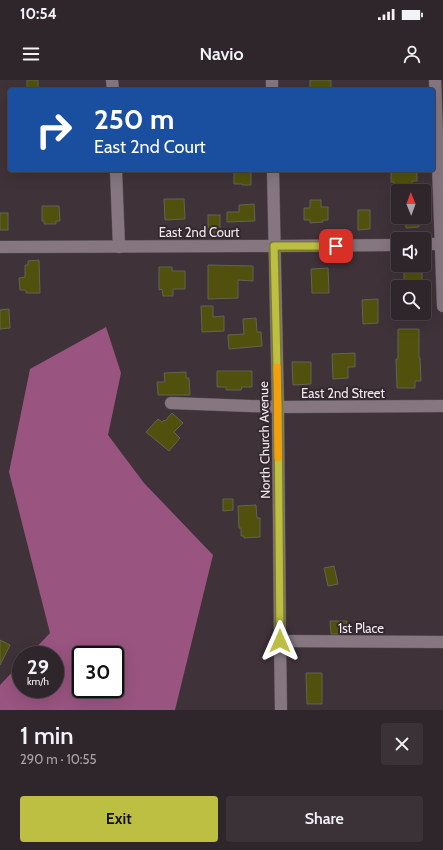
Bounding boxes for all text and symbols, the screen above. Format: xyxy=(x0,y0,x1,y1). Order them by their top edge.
text: 10:54 xyxy=(20,5,57,23)
icon: menu xyxy=(20,43,42,65)
text: Navio xyxy=(199,43,244,65)
icon: person xyxy=(401,43,423,65)
text: 250 m xyxy=(94,102,174,136)
icon: right xyxy=(28,104,80,156)
text: East 2nd Court xyxy=(94,136,206,158)
north arrow xyxy=(391,184,431,224)
map controls xyxy=(391,184,431,320)
street label: East 2nd Court xyxy=(159,224,240,240)
pin xyxy=(319,229,353,263)
button: sound xyxy=(391,232,431,272)
icon: arrive xyxy=(325,235,347,257)
button: search xyxy=(391,280,431,320)
street label: North Church Avenue xyxy=(255,381,273,499)
street label: East 2nd Street xyxy=(301,385,385,401)
position arrow xyxy=(259,620,301,662)
street label: 1st Place xyxy=(338,620,384,636)
speed limit sign: 30 xyxy=(72,646,124,698)
text: 29 xyxy=(27,655,49,679)
text: km/h xyxy=(27,675,49,688)
text: 1 min xyxy=(20,721,74,750)
button: close xyxy=(381,723,423,765)
text: 290 m · 10:55 xyxy=(20,751,97,767)
button: Exit xyxy=(20,796,218,842)
button: Share xyxy=(226,796,423,842)

